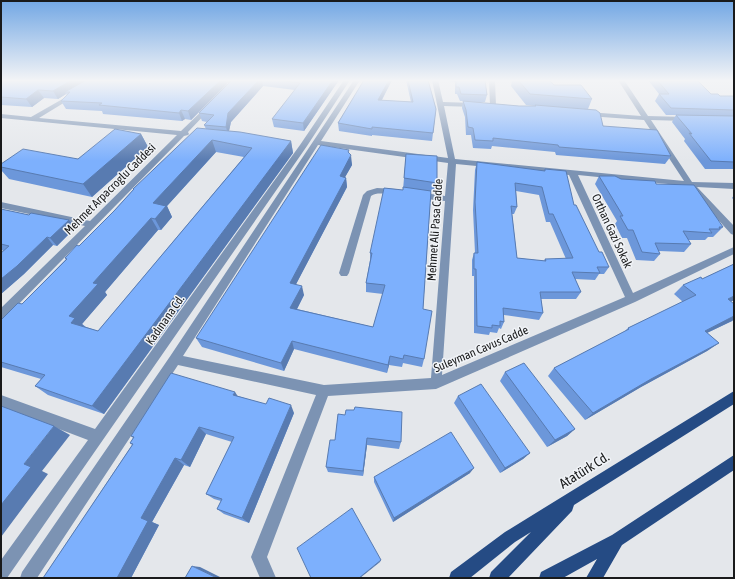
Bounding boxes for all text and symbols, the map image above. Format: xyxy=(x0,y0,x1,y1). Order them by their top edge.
street label: Mehmet Arpacroglu Caddesi xyxy=(61,140,159,238)
street label: Mehmet Ali Pasa Cadde xyxy=(424,178,446,282)
street label: Orthan Gazi Sokak xyxy=(589,192,636,271)
street label: Kadınana Cd. xyxy=(143,292,187,348)
street label: Suleyman Cavus Cadde xyxy=(432,323,530,375)
street label: Atatürk Cd. xyxy=(556,448,612,492)

